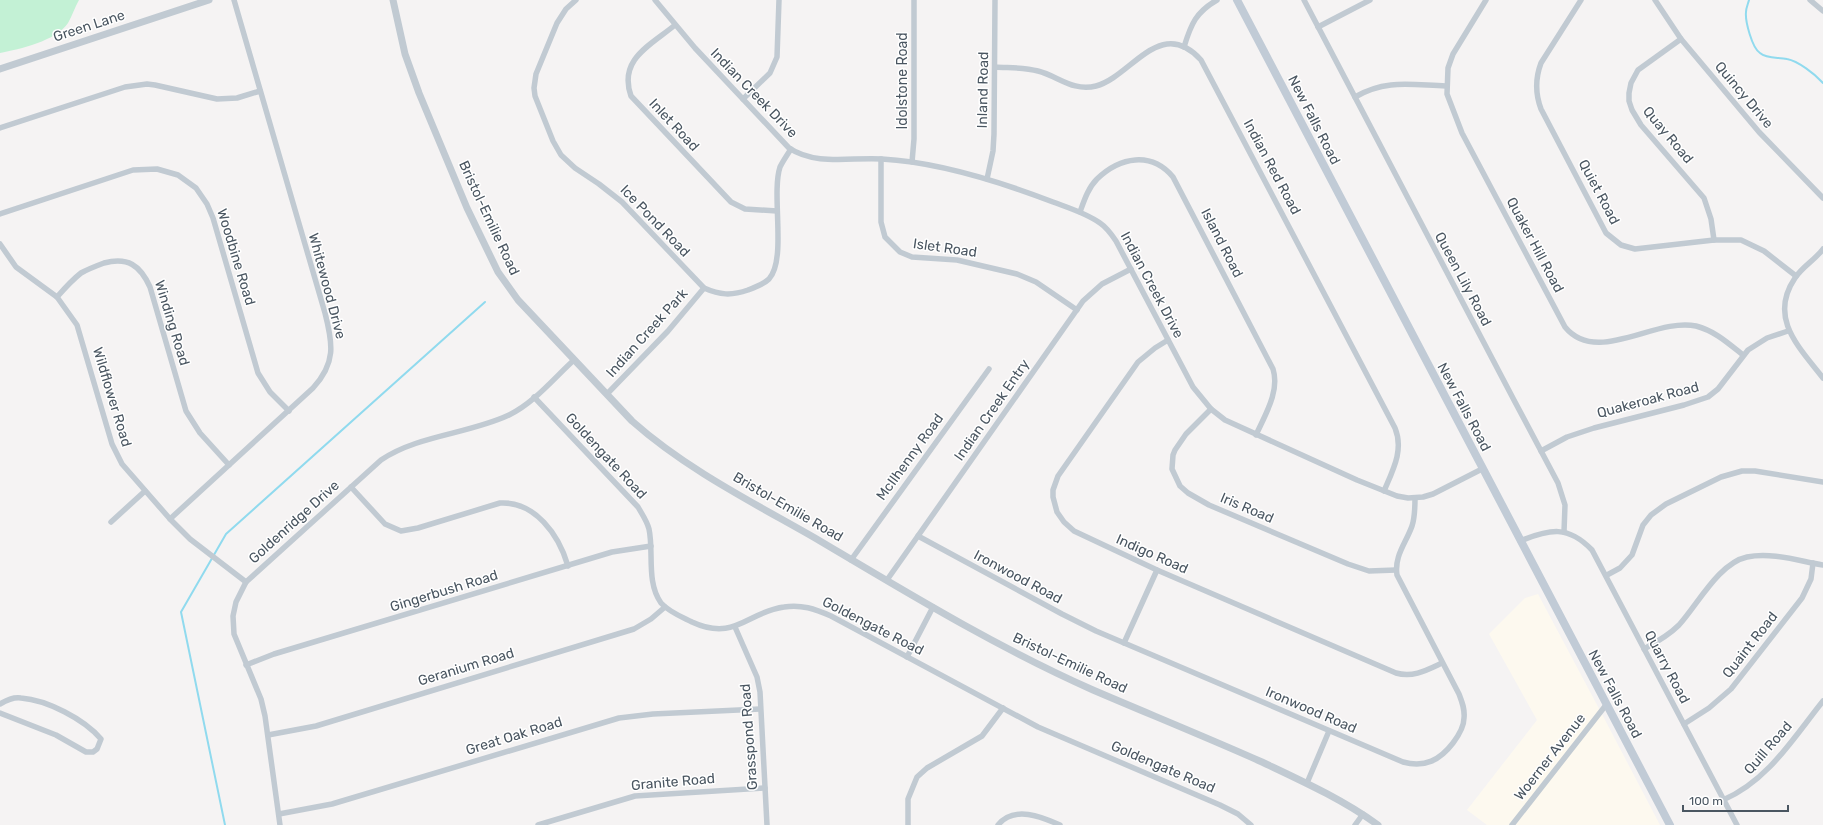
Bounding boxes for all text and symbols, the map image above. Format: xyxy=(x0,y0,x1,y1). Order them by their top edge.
street label: Green Lane xyxy=(51,6,127,46)
street label: Idolstone Road xyxy=(894,32,911,130)
street label: Indian Creek Drive xyxy=(707,45,801,141)
street label: Inland Road xyxy=(974,51,992,129)
street label: Quincy Drive xyxy=(1711,58,1777,132)
street label: New Falls Road xyxy=(1284,73,1344,167)
street label: Inlet Road xyxy=(645,95,703,155)
street label: Quay Road xyxy=(1639,103,1697,167)
street label: Indian Red Road xyxy=(1240,116,1304,218)
street label: Quiet Road xyxy=(1575,157,1623,227)
street label: Bristol-Emilie Road xyxy=(455,158,523,278)
street label: Ice Pond Road xyxy=(617,182,693,260)
street label: Quaker Hill Road xyxy=(1503,194,1567,296)
street label: Island Road xyxy=(1197,205,1247,281)
street label: Woodbine Road xyxy=(213,207,259,307)
street label: Indian Creek Drive xyxy=(1117,229,1187,341)
street label: Queen Lily Road xyxy=(1431,229,1495,329)
street label: Whitewood Drive xyxy=(305,231,349,341)
street label: Islet Road xyxy=(912,235,978,261)
street label: Winding Road xyxy=(151,278,193,368)
street label: Indian Creek Park xyxy=(603,285,692,381)
street label: Wildflower Road xyxy=(89,345,135,449)
street label: Indian Creek Entry xyxy=(951,356,1033,464)
street label: New Falls Road xyxy=(1434,360,1494,454)
street label: Quakeroak Road xyxy=(1595,378,1701,422)
street label: Goldengate Road xyxy=(562,409,650,503)
street label: McIlhenny Road xyxy=(873,410,947,504)
street label: Bristol-Emilie Road xyxy=(730,469,846,545)
street label: Goldenridge Drive xyxy=(245,477,343,567)
street label: Iris Road xyxy=(1218,489,1276,527)
street label: Indigo Road xyxy=(1113,531,1191,577)
street label: Ironwood Road xyxy=(971,547,1065,607)
street label: Gingerbush Road xyxy=(388,567,500,615)
street label: Goldengate Road xyxy=(819,593,927,659)
street label: Quaint Road xyxy=(1719,608,1781,682)
street label: Quarry Road xyxy=(1641,628,1693,706)
street label: Bristol-Emilie Road xyxy=(1010,629,1130,697)
street label: Geranium Road xyxy=(416,644,516,690)
street label: New Falls Road xyxy=(1585,647,1645,741)
street label: Grasspond Road xyxy=(737,683,761,791)
street label: Ironwood Road xyxy=(1263,683,1359,737)
street label: Woerner Avenue xyxy=(1511,710,1589,804)
street label: Great Oak Road xyxy=(464,713,564,759)
street label: Quill Road xyxy=(1740,718,1796,778)
street label: Goldengate Road xyxy=(1108,737,1218,797)
street label: Granite Road xyxy=(630,770,716,794)
scale bar xyxy=(1683,787,1788,813)
text: 100 m xyxy=(1689,794,1723,808)

